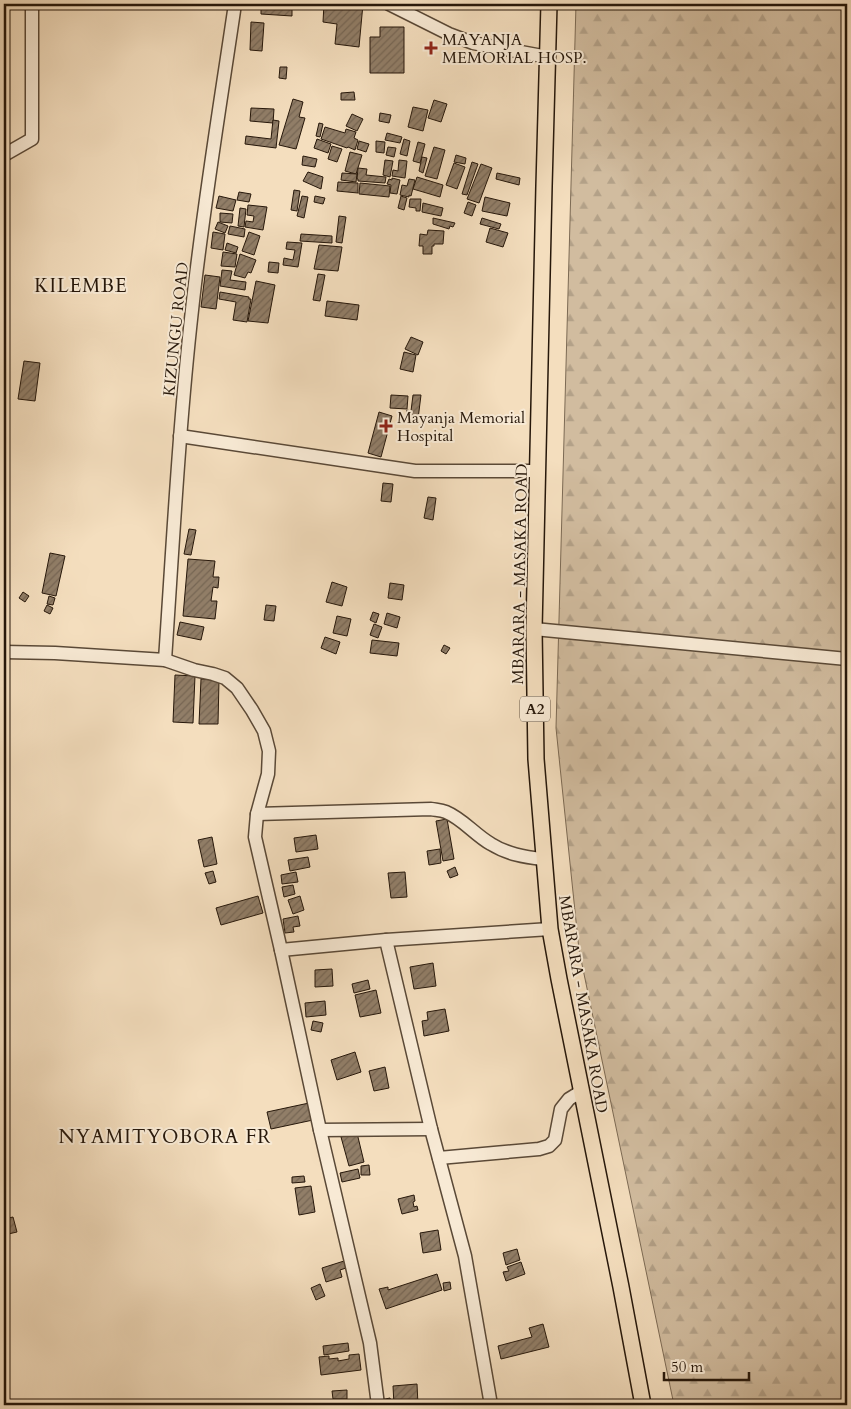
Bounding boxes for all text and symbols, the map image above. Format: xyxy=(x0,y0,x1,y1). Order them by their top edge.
place label: MAYANJA MEMORIAL HOSP. xyxy=(442,29,587,69)
marker: MAYANJA MEMORIAL HOSP. xyxy=(424,41,438,55)
street label: KIZUNGU ROAD xyxy=(158,261,194,397)
district label: KILEMBE xyxy=(34,273,128,299)
place label: Mayanja Memorial Hospital xyxy=(397,407,525,447)
marker: Mayanja Memorial Hospital xyxy=(379,419,393,433)
street label: MBARARA - MASAKA ROAD xyxy=(507,463,533,685)
road number: A2 xyxy=(520,696,550,722)
street label: MBARARA - MASAKA ROAD xyxy=(553,894,613,1115)
district label: NYAMITYOBORA FR xyxy=(59,1124,271,1150)
scale bar xyxy=(664,1349,748,1381)
text: 50 m xyxy=(671,1357,703,1377)

